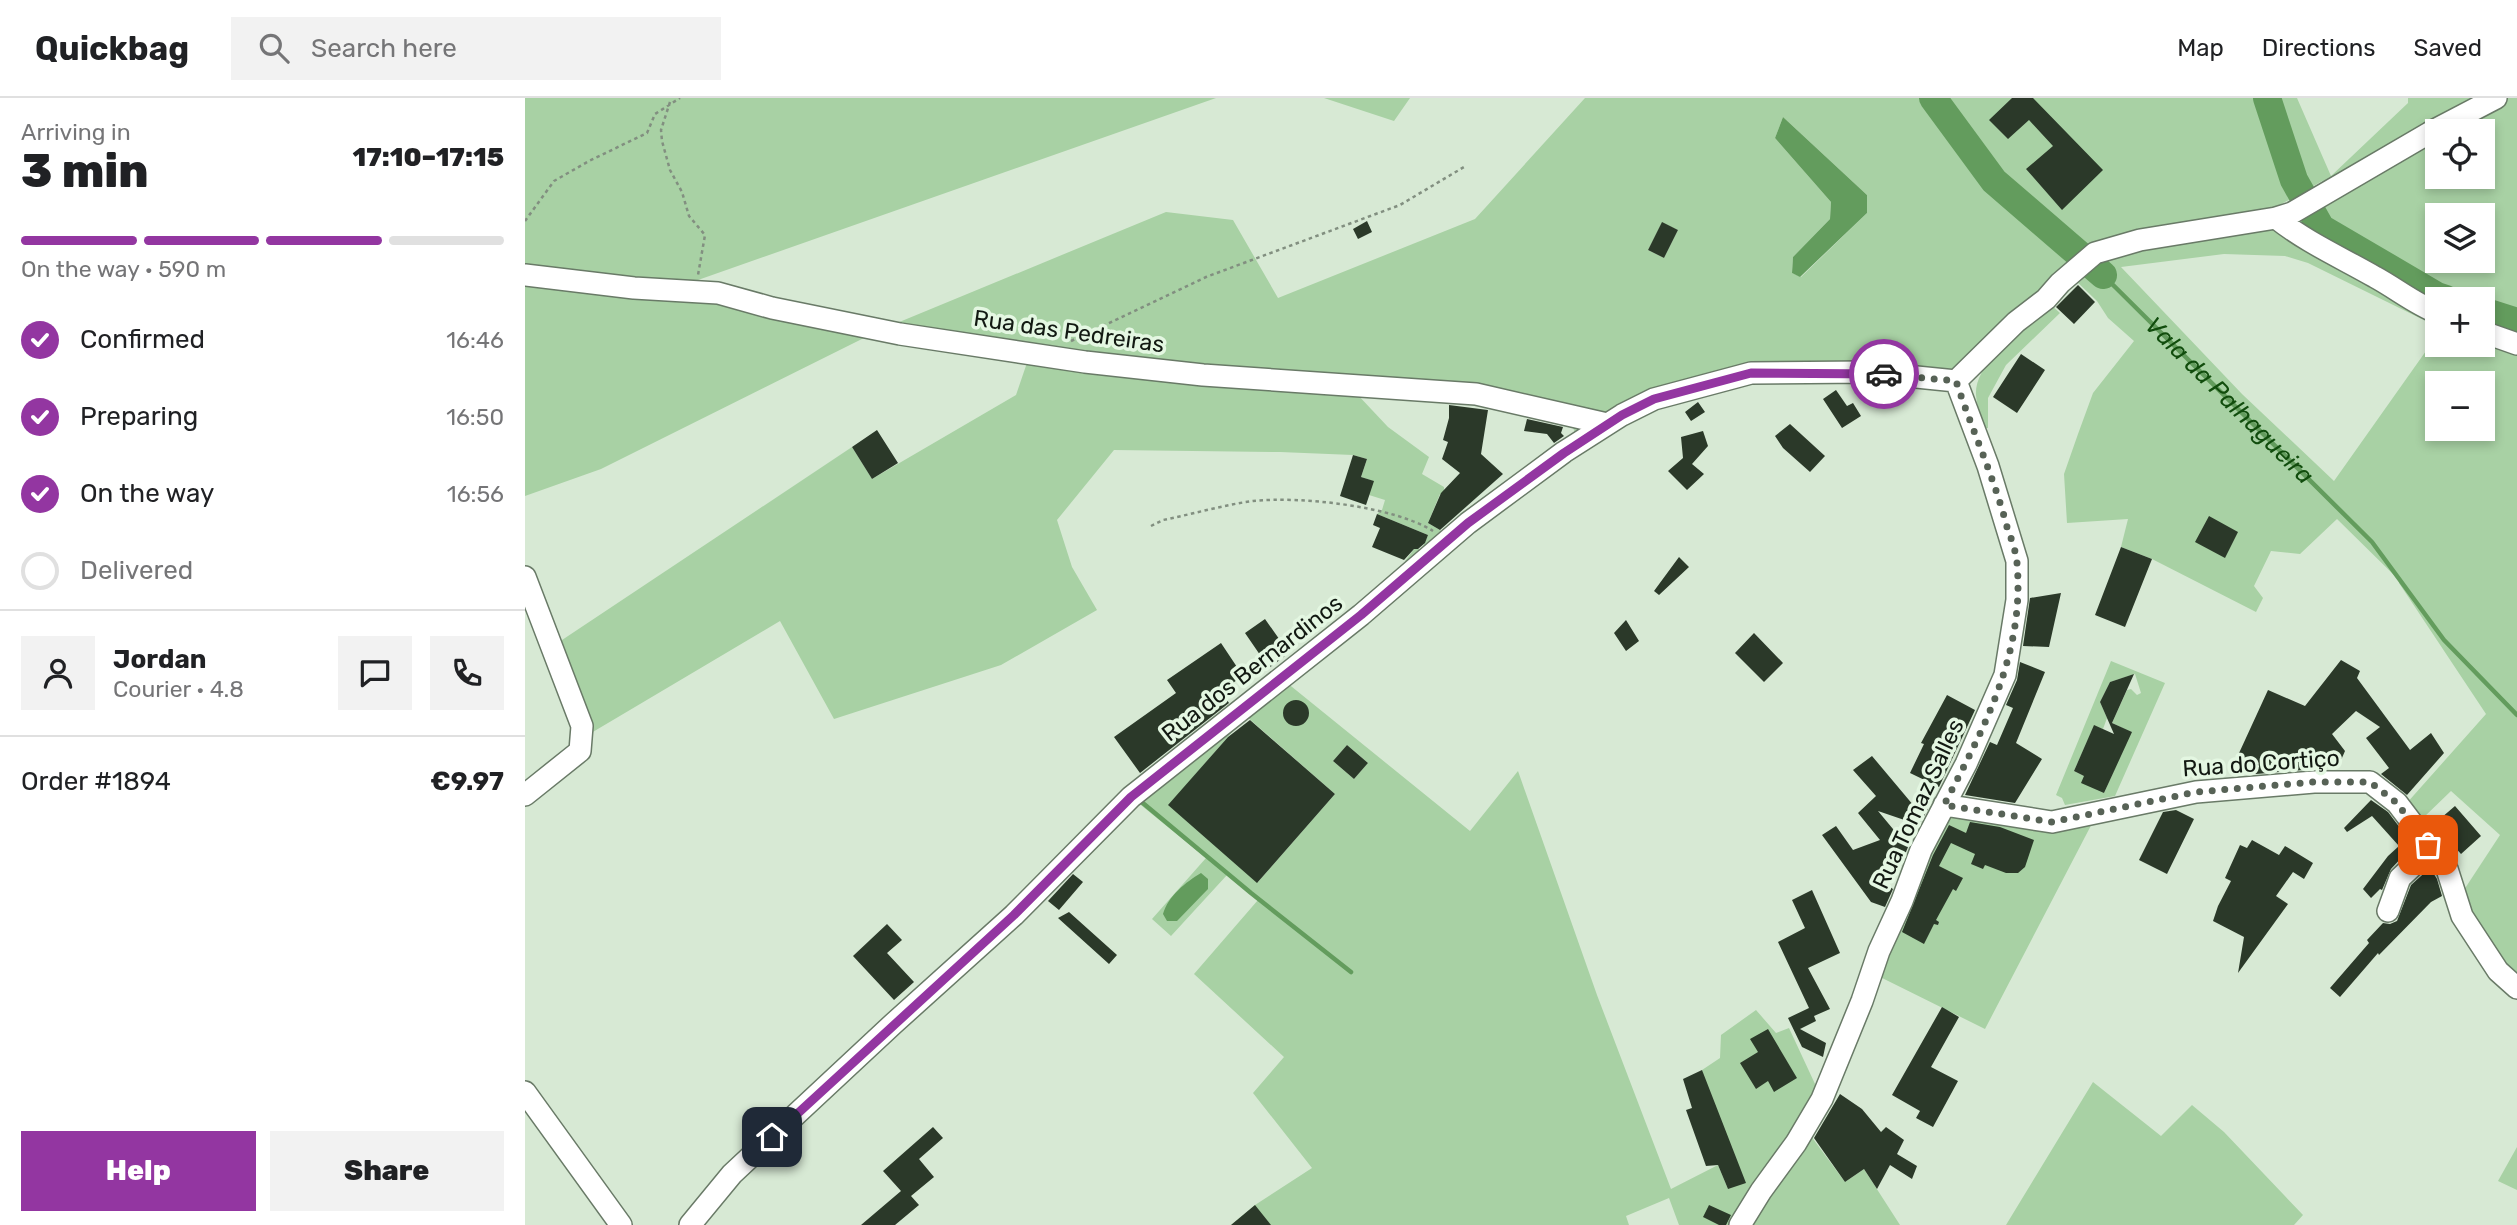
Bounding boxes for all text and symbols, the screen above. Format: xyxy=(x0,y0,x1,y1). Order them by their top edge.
search box xyxy=(231,17,721,80)
text: Quickbag xyxy=(35,29,189,68)
icon: search xyxy=(255,29,293,67)
text: Search here xyxy=(311,33,457,64)
text: Map xyxy=(2177,34,2224,62)
text: Directions xyxy=(2262,34,2375,62)
text: Saved xyxy=(2413,34,2482,62)
text: Arriving in xyxy=(21,118,131,146)
map controls xyxy=(2425,119,2495,441)
button: locate xyxy=(2425,119,2495,189)
text: 17:10–17:15 xyxy=(352,142,504,173)
text: 3 min xyxy=(21,144,149,199)
button: layers xyxy=(2425,203,2495,273)
text: On the way · 590 m xyxy=(21,255,226,283)
button: + xyxy=(2425,287,2495,357)
street label: Rua das Pedreiras xyxy=(972,304,1166,358)
water label: Vala da Palhagueira xyxy=(2139,311,2319,490)
icon: check xyxy=(21,321,59,359)
text: Confirmed xyxy=(80,324,205,355)
text: 16:46 xyxy=(446,326,504,354)
courier xyxy=(1849,339,1919,409)
icon: car xyxy=(1865,355,1903,393)
button: − xyxy=(2425,371,2495,441)
icon: check xyxy=(21,398,59,436)
text: Preparing xyxy=(80,401,198,432)
text: 16:50 xyxy=(446,403,504,431)
icon: check xyxy=(21,475,59,513)
text: On the way xyxy=(80,478,214,509)
text: 16:56 xyxy=(447,480,504,508)
text: Delivered xyxy=(80,555,193,586)
street label: Rua dos Bernardinos xyxy=(1156,589,1348,747)
button: person xyxy=(21,636,95,710)
button: chat xyxy=(338,636,412,710)
button: phone xyxy=(430,636,504,710)
text: Jordan xyxy=(113,644,206,675)
text: Courier · 4.8 xyxy=(113,675,244,703)
street label: Rua Tomaz Salles xyxy=(1866,715,1970,893)
street label: Rua do Cortiço xyxy=(2181,744,2341,782)
text: Order #1894 xyxy=(21,766,171,797)
text: €9.97 xyxy=(430,766,504,797)
pin xyxy=(2398,815,2458,875)
icon: bag xyxy=(2409,826,2447,864)
pin xyxy=(742,1107,802,1167)
icon: home xyxy=(753,1118,791,1156)
button: Help xyxy=(21,1131,256,1211)
button: Share xyxy=(270,1131,504,1211)

